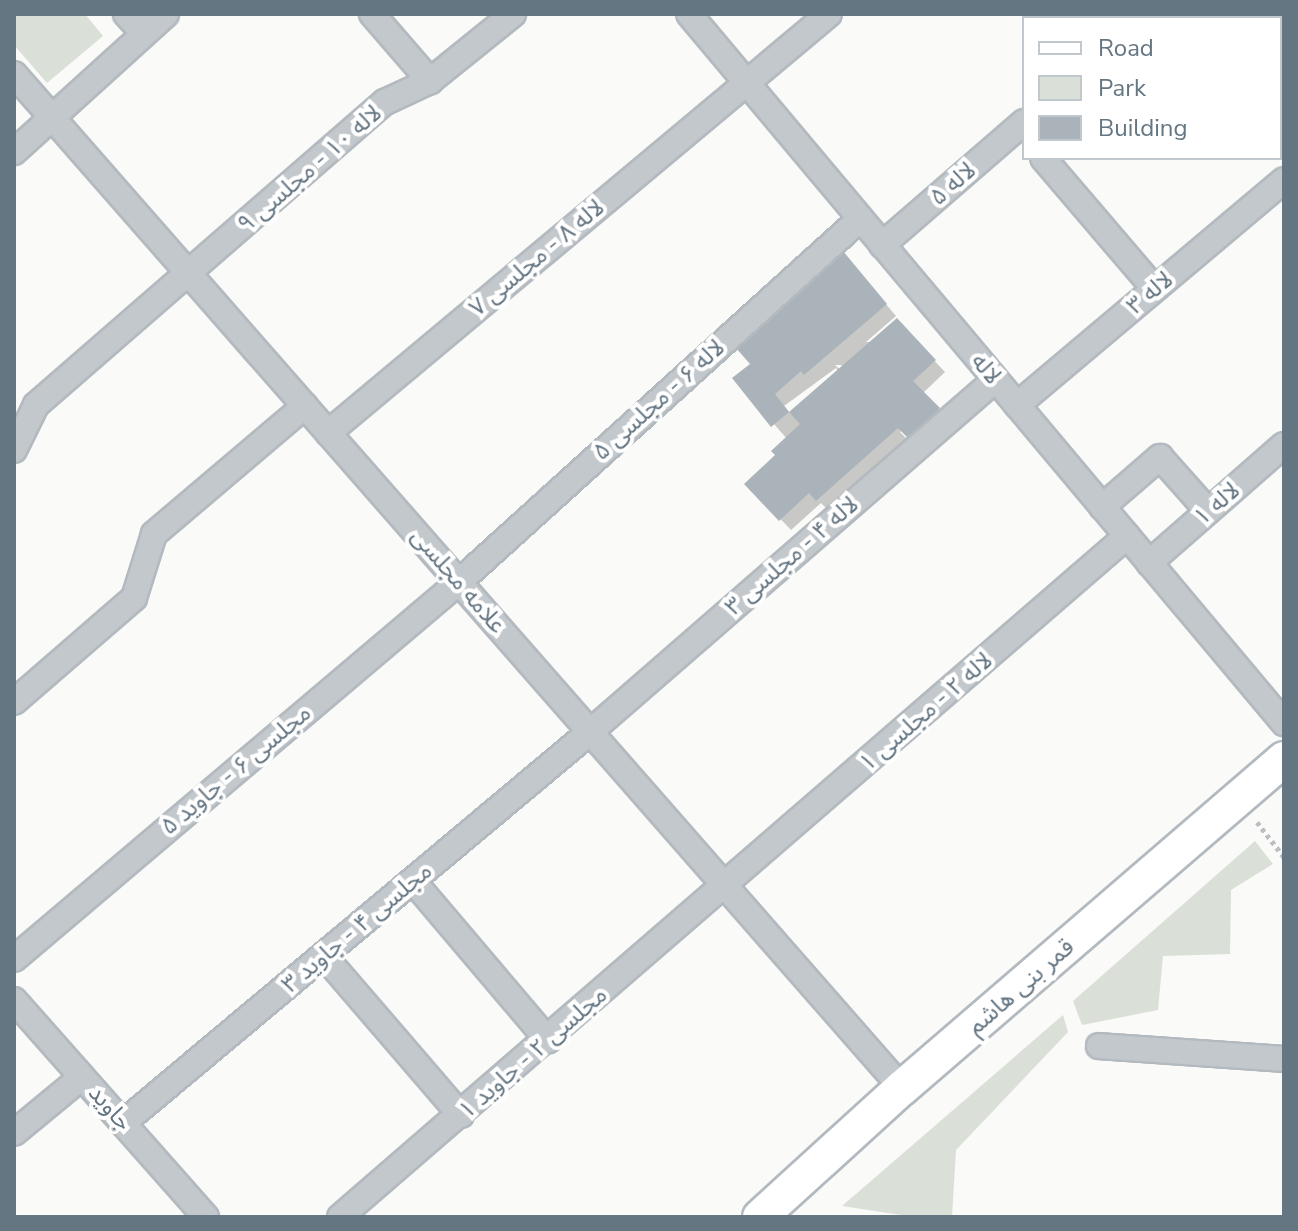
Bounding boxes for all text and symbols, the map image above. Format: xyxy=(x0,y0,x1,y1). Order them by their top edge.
legend xyxy=(1022,16,1282,160)
text: Road xyxy=(1098,32,1154,64)
text: Park xyxy=(1098,72,1146,104)
street label: لاله ۱۰ - مجلسی ۹ xyxy=(232,99,388,239)
text: Building xyxy=(1098,112,1188,144)
street label: لاله ۵ xyxy=(924,156,982,212)
street label: لاله ۸ - مجلسی ۷ xyxy=(464,193,610,323)
street label: لاله ۳ xyxy=(1121,265,1179,321)
street label: لاله ۶ - مجلسی ۵ xyxy=(587,333,731,467)
street label: لاله xyxy=(965,348,1007,390)
street label: لاله ۱ xyxy=(1188,476,1246,532)
street label: لاله ۴ - مجلسی ۳ xyxy=(719,490,865,622)
street label: علامه مجلسی xyxy=(404,522,512,640)
street label: لاله ۲ - مجلسی ۱ xyxy=(853,646,999,778)
street label: مجلسی ۶ - جاوید ۵ xyxy=(155,699,317,841)
street label: مجلسی ۴ - جاوید ۳ xyxy=(276,857,438,999)
street label: قمر بنی هاشم xyxy=(962,933,1080,1041)
street label: مجلسی ۲ - جاوید ۱ xyxy=(453,981,613,1125)
street label: جاوید xyxy=(82,1079,138,1137)

